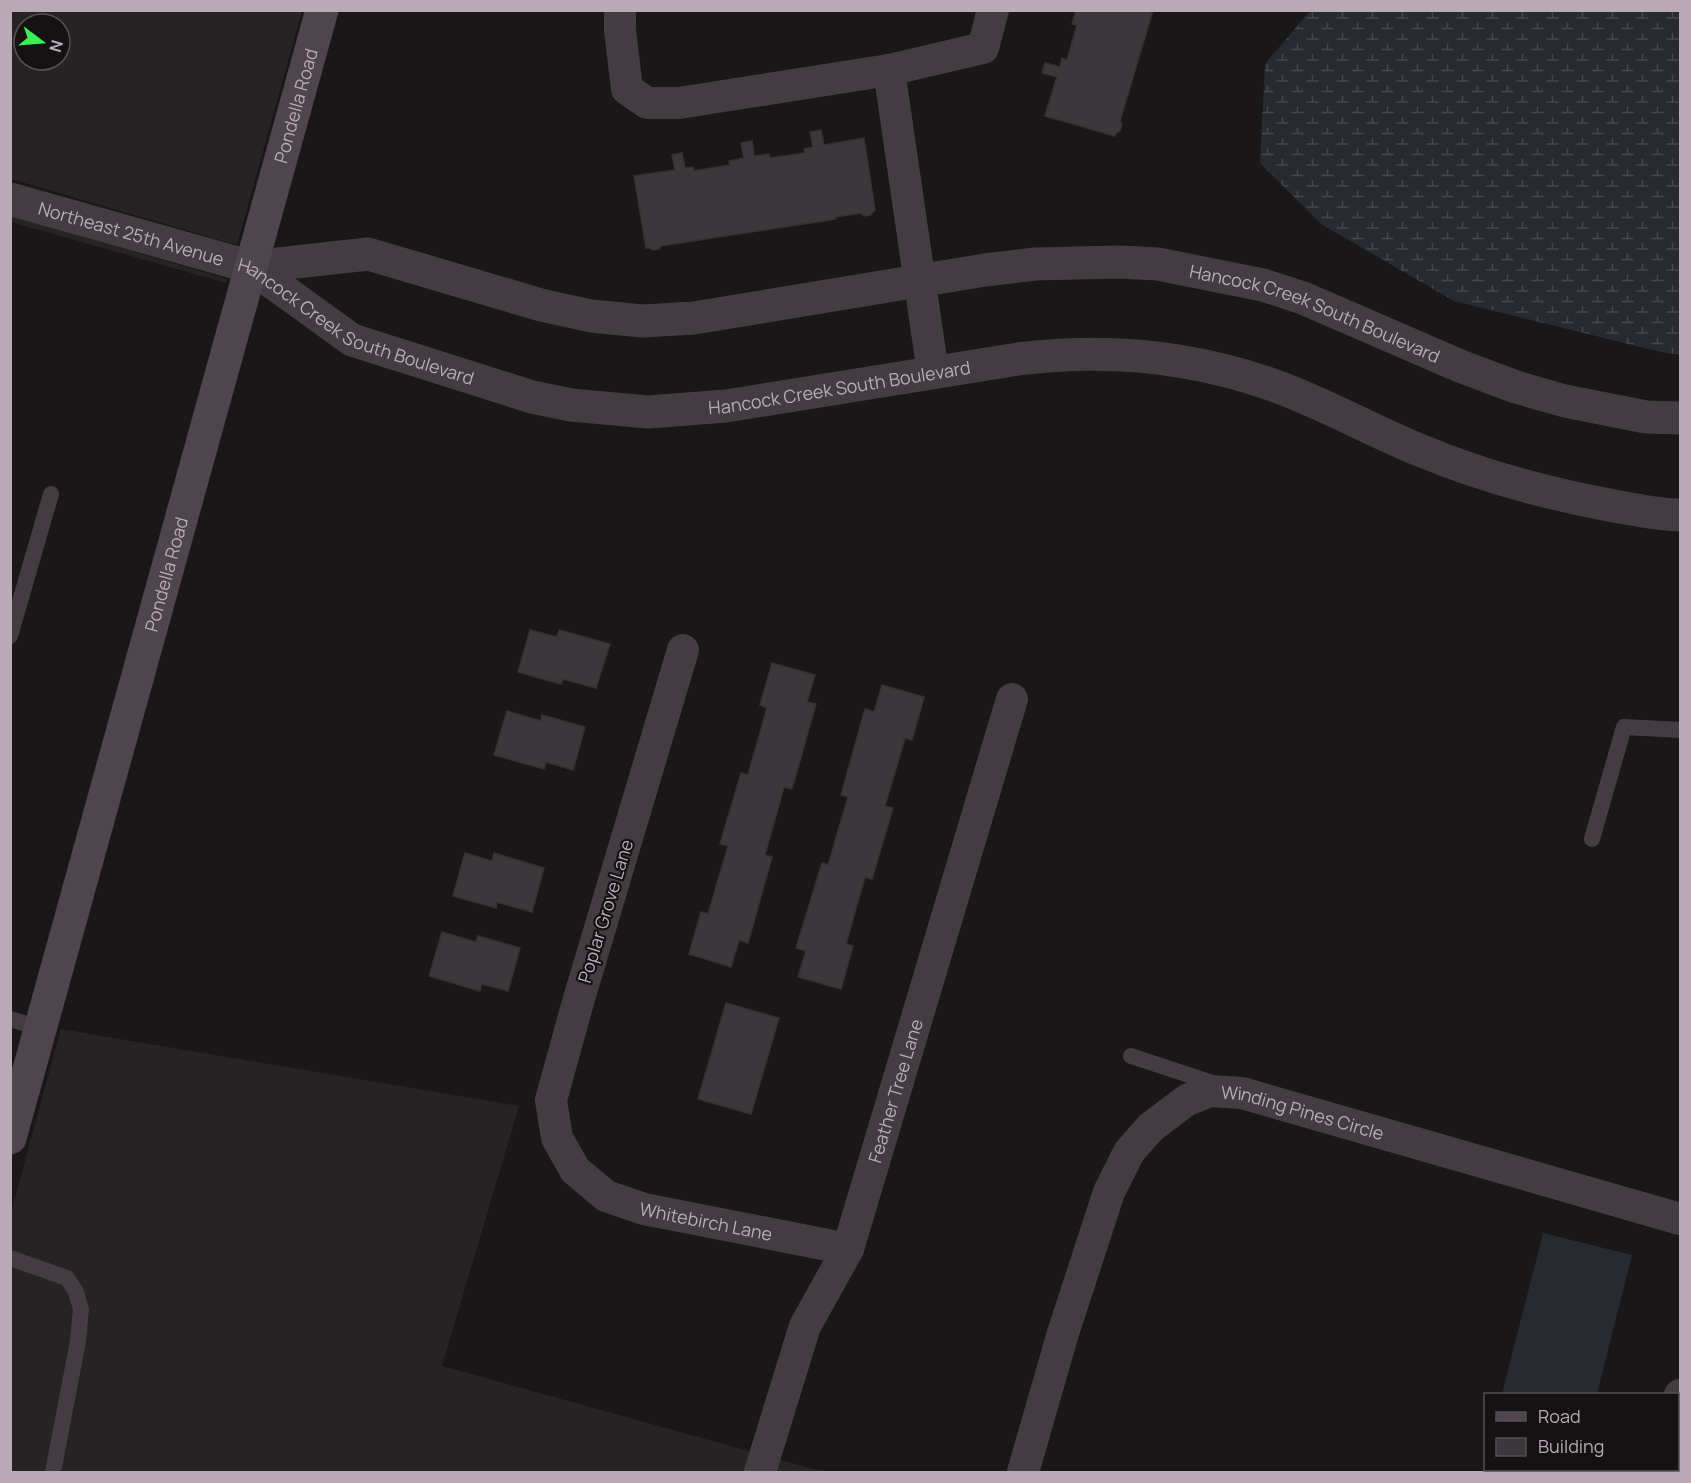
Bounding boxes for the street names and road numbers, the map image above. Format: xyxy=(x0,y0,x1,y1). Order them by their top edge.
street label: Pondella Road xyxy=(268,46,323,166)
street label: Northeast 25th Avenue xyxy=(36,196,227,271)
street label: Hancock Creek South Boulevard xyxy=(235,252,477,390)
street label: Hancock Creek South Boulevard xyxy=(1188,259,1444,368)
street label: Hancock Creek South Boulevard xyxy=(707,355,972,419)
street label: Pondella Road xyxy=(139,514,193,634)
street label: Poplar Grove Lane xyxy=(572,836,638,986)
street label: Feather Tree Lane xyxy=(862,1016,928,1166)
street label: Winding Pines Circle xyxy=(1220,1080,1387,1145)
street label: Whitebirch Lane xyxy=(638,1196,775,1246)

